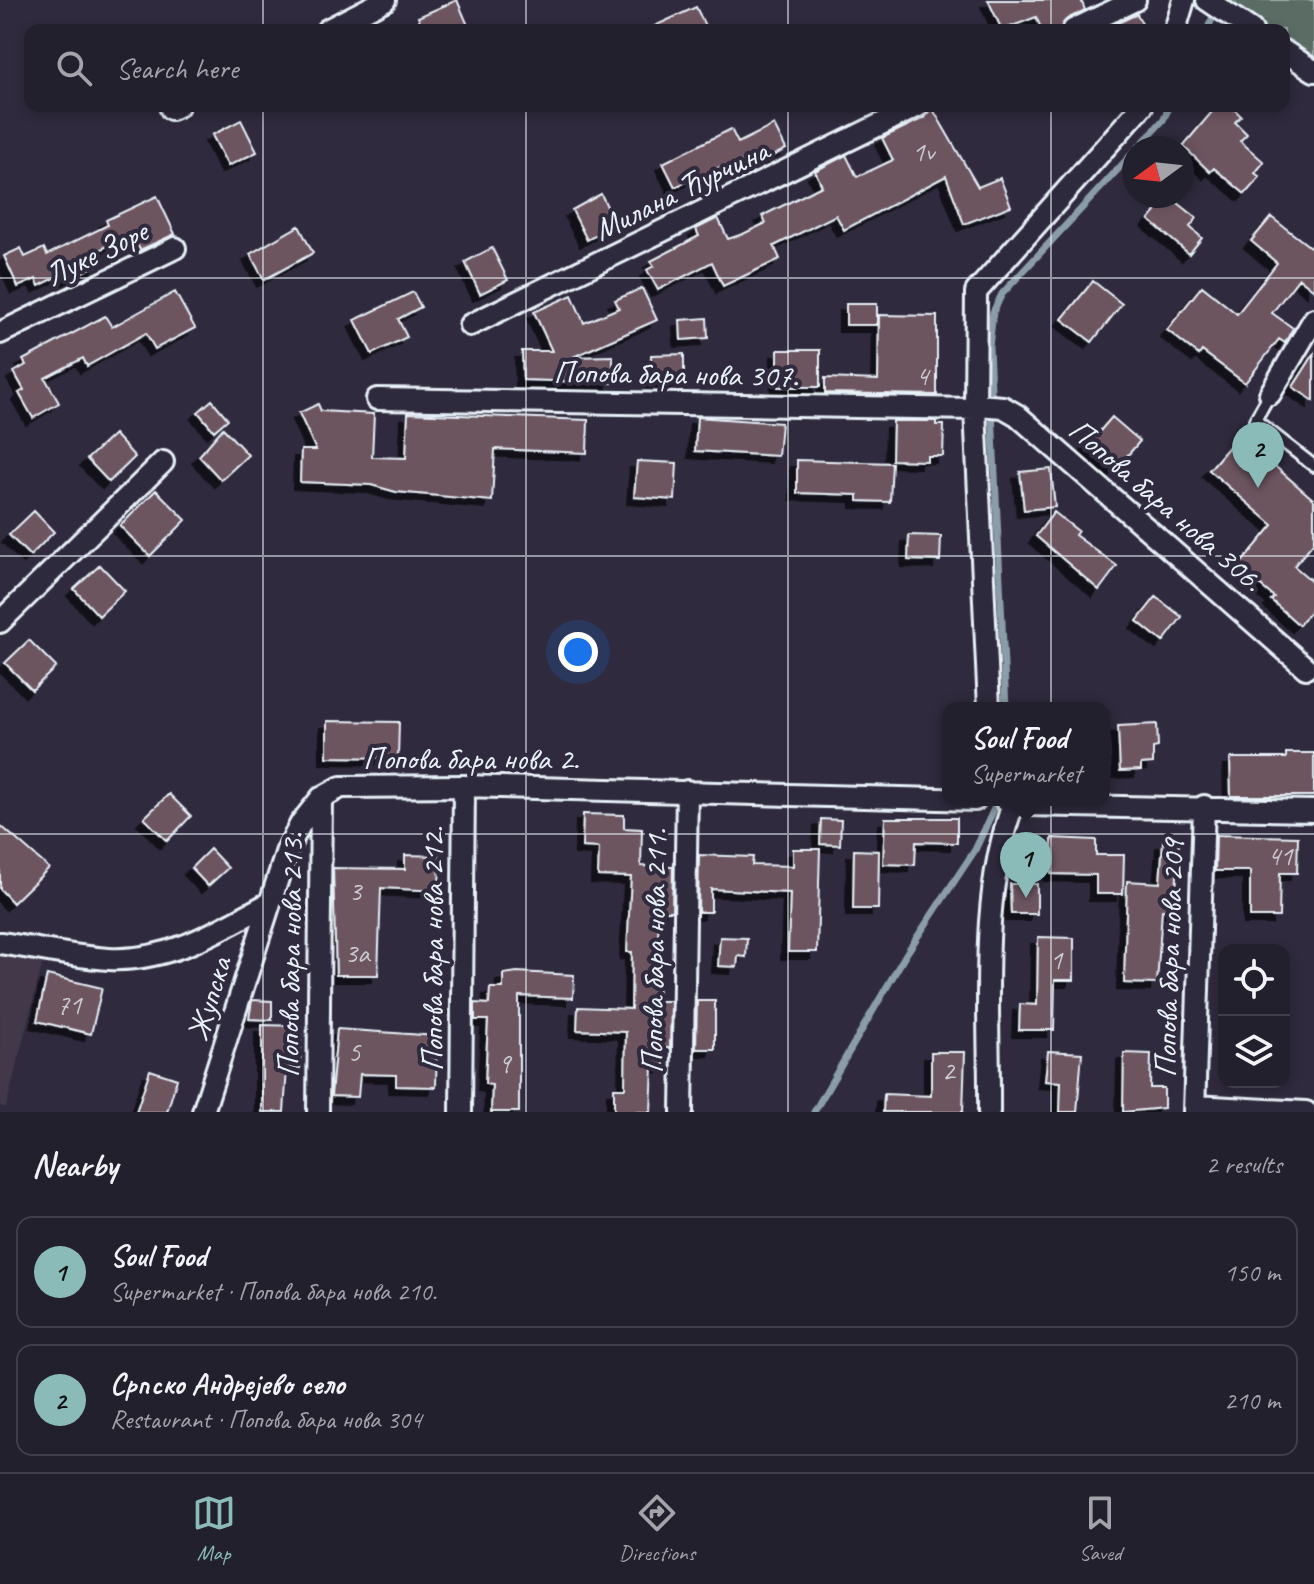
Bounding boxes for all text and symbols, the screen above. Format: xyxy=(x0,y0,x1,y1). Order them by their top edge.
search box xyxy=(24,24,1290,112)
icon: search xyxy=(52,46,96,90)
text: Search here xyxy=(116,49,238,87)
street label: Милана Ћурчина xyxy=(587,129,778,250)
house number: 1v xyxy=(912,134,937,169)
north arrow xyxy=(1122,136,1194,208)
street label: Луке Зоре xyxy=(38,209,156,295)
street label: Попова бара нова 307. xyxy=(553,351,799,397)
house number: 4 xyxy=(916,358,931,393)
street label: Попова бара нова 306. xyxy=(1060,409,1272,601)
pin: 2 xyxy=(1232,422,1284,488)
your location xyxy=(558,632,598,672)
popup xyxy=(942,702,1110,806)
text: Soul Food xyxy=(971,719,1067,757)
street label: Попова бара нова 2. xyxy=(363,738,580,779)
text: Supermarket xyxy=(971,757,1081,790)
street label: Попова бара нова 212. xyxy=(412,826,453,1071)
street label: Попова бара нова 211. xyxy=(631,828,677,1074)
street label: Попова бара нова 213. xyxy=(267,832,313,1078)
pin: 1 xyxy=(1000,832,1052,898)
street label: Попова бара нова 209 xyxy=(1144,836,1194,1078)
house number: 41 xyxy=(1267,838,1294,873)
house number: 3 xyxy=(349,873,364,908)
house number: 3a xyxy=(345,935,371,970)
house number: 1 xyxy=(1050,942,1064,977)
map controls xyxy=(1218,944,1290,1088)
button: locate xyxy=(1218,944,1290,1016)
street label: Жупска xyxy=(177,950,242,1046)
house number: 71 xyxy=(56,987,83,1022)
button: layers xyxy=(1218,1016,1290,1088)
house number: 5 xyxy=(348,1034,362,1069)
house number: 9 xyxy=(498,1046,513,1081)
house number: 2 xyxy=(942,1053,957,1088)
text: Nearby xyxy=(32,1143,118,1186)
text: 2 results xyxy=(1206,1148,1282,1181)
text: Soul Food xyxy=(110,1237,206,1275)
text: 1 xyxy=(54,1256,66,1289)
text: 150 m xyxy=(1224,1256,1280,1289)
text: Supermarket · Попова бара нова 210. xyxy=(110,1275,437,1308)
text: Српско Андрејево село xyxy=(110,1365,345,1403)
text: 2 xyxy=(54,1384,66,1417)
text: 210 m xyxy=(1224,1384,1280,1417)
text: Restaurant · Попова бара нова 304 xyxy=(110,1403,422,1436)
tab: Map xyxy=(192,1491,236,1567)
tab: Directions xyxy=(619,1491,695,1567)
tab: Saved xyxy=(1078,1491,1122,1567)

